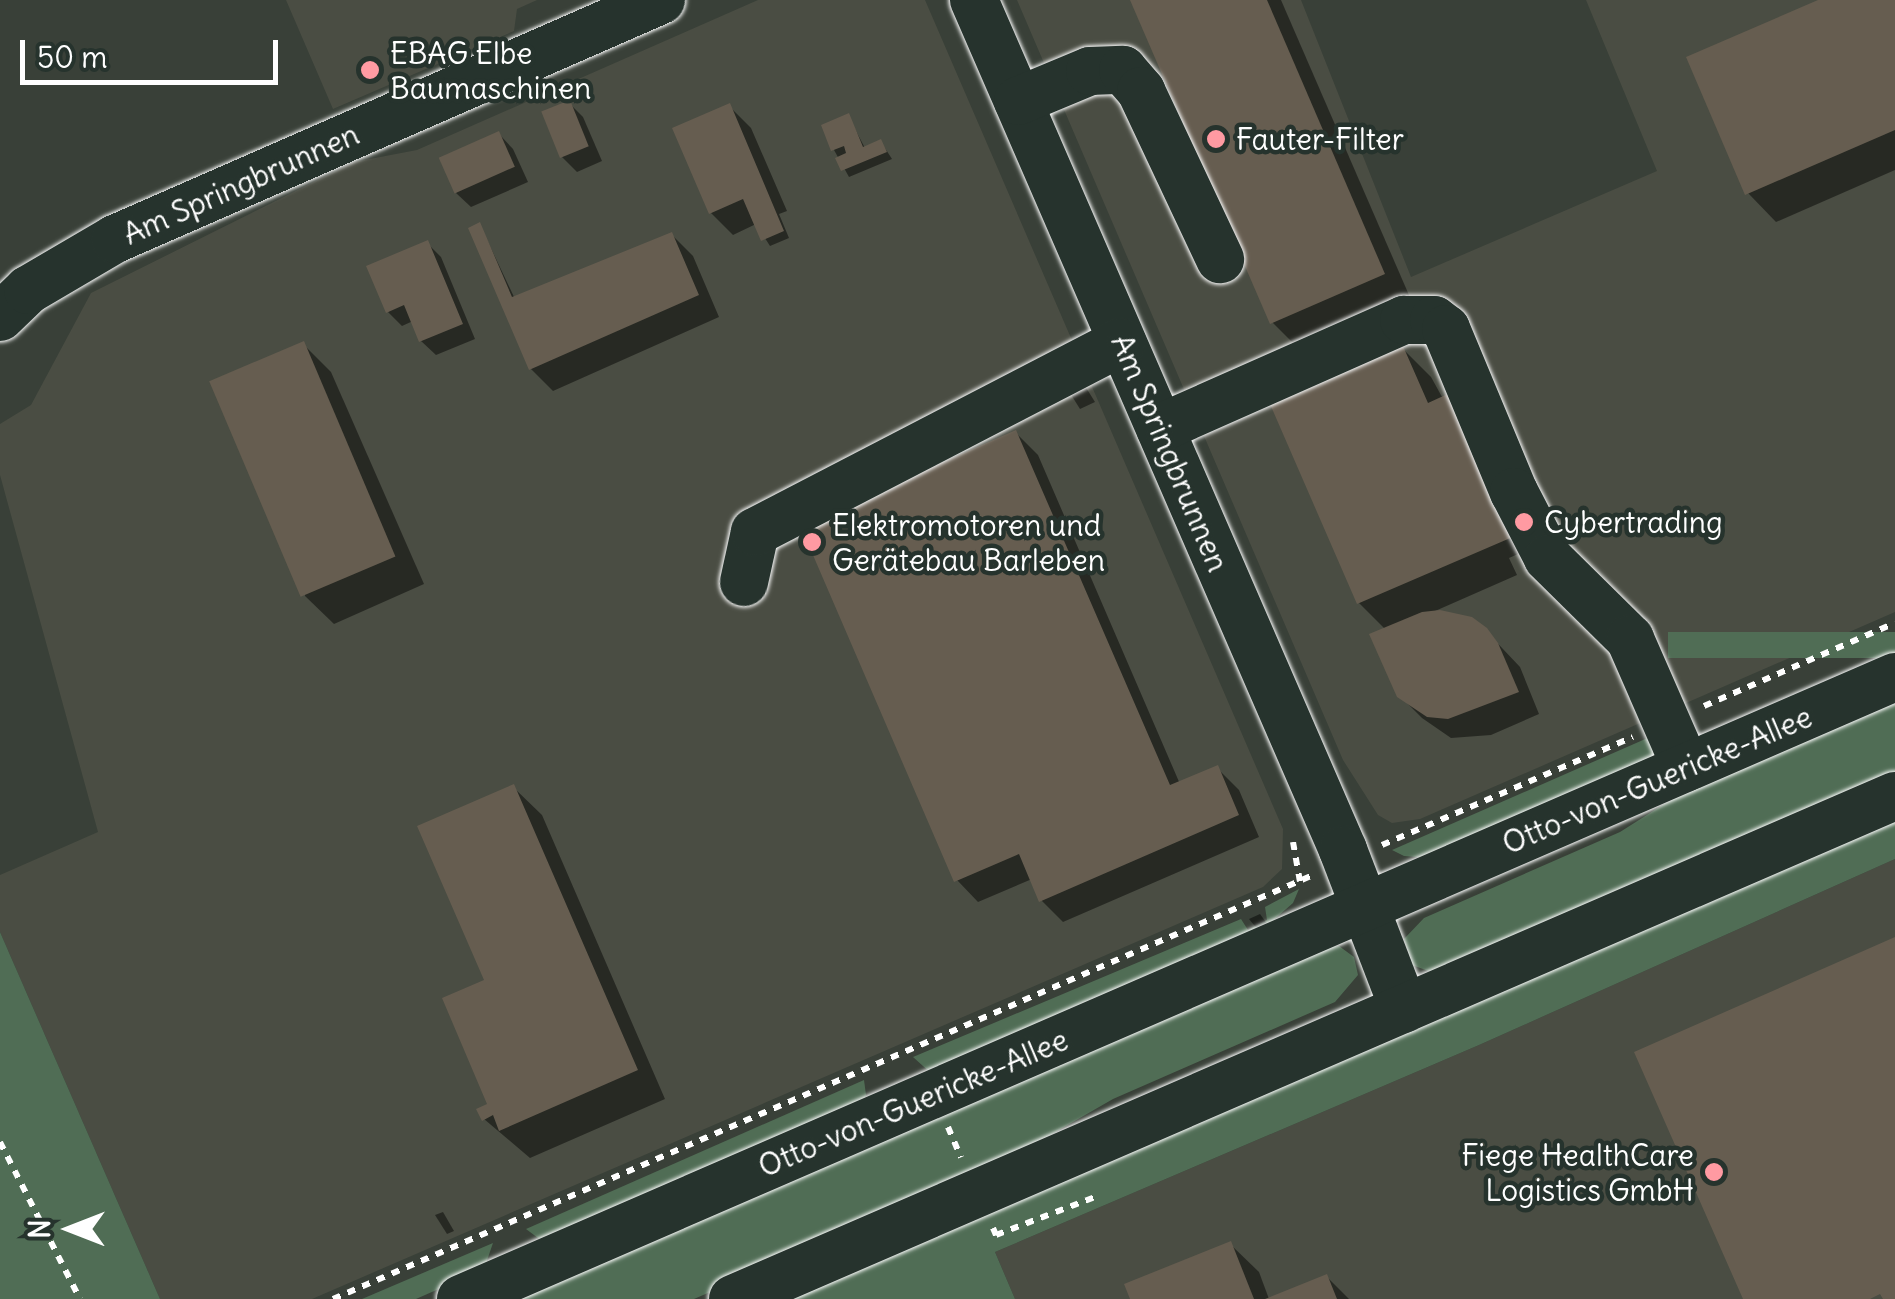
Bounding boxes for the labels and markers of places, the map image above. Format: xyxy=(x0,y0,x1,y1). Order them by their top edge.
place label: EBAG Elbe Baumaschinen xyxy=(390,35,591,106)
marker: EBAG Elbe Baumaschinen xyxy=(359,59,381,81)
place label: Fauter-Filter xyxy=(1236,121,1404,157)
marker: Fauter-Filter xyxy=(1205,128,1227,150)
place label: Cybertrading xyxy=(1544,504,1723,540)
place label: Elektromotoren und Gerätebau Barleben xyxy=(832,507,1105,578)
marker: Cybertrading xyxy=(1513,511,1535,533)
marker: Elektromotoren und Gerätebau Barleben xyxy=(801,531,823,553)
place label: Fiege HealthCare Logistics GmbH xyxy=(1461,1137,1694,1208)
marker: Fiege HealthCare Logistics GmbH xyxy=(1703,1161,1725,1183)

